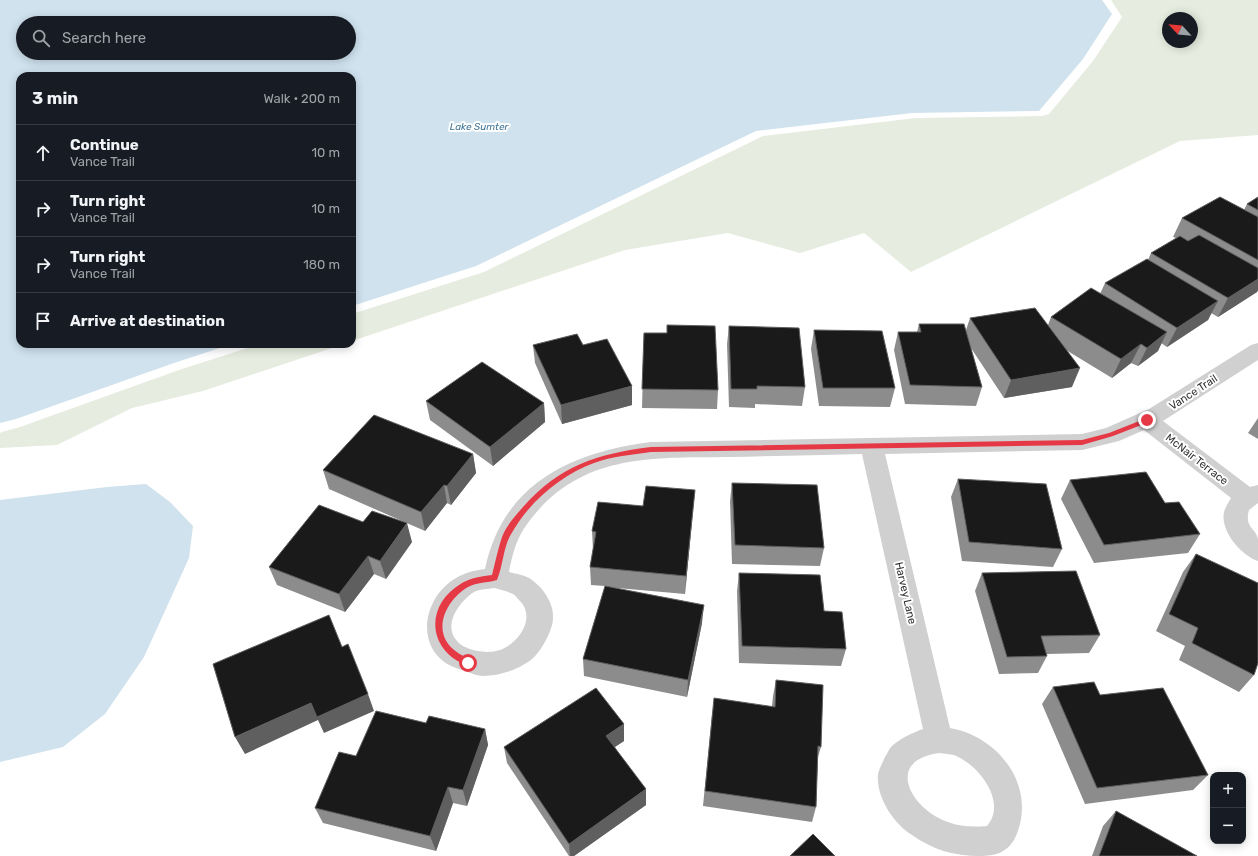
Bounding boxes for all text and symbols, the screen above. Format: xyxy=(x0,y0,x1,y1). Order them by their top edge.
north arrow xyxy=(1162,12,1198,48)
search box xyxy=(16,16,356,60)
icon: search xyxy=(30,27,52,49)
text: Search here xyxy=(62,29,146,47)
text: 3 min xyxy=(32,88,78,108)
text: Walk · 200 m xyxy=(263,91,340,106)
water label: Lake Sumter xyxy=(450,121,510,133)
text: Continue xyxy=(70,136,139,154)
icon: ahead xyxy=(32,142,54,164)
text: 10 m xyxy=(311,145,340,160)
text: Vance Trail xyxy=(70,154,135,169)
text: Turn right xyxy=(70,192,145,210)
icon: right xyxy=(32,198,54,220)
text: 10 m xyxy=(311,201,340,216)
text: Vance Trail xyxy=(70,210,135,225)
text: Turn right xyxy=(70,248,145,266)
icon: right xyxy=(32,254,54,276)
text: 180 m xyxy=(303,257,340,272)
text: Vance Trail xyxy=(70,266,135,281)
icon: arrive xyxy=(32,310,54,332)
text: Arrive at destination xyxy=(70,312,225,330)
street label: Vance Trail xyxy=(1167,372,1220,413)
route end xyxy=(1138,411,1156,429)
street label: McNair Terrace xyxy=(1163,431,1230,488)
street label: Harvey Lane xyxy=(892,561,919,626)
route start xyxy=(459,654,477,672)
map controls xyxy=(1210,772,1246,844)
button: + xyxy=(1210,772,1246,808)
button: − xyxy=(1210,808,1246,844)

